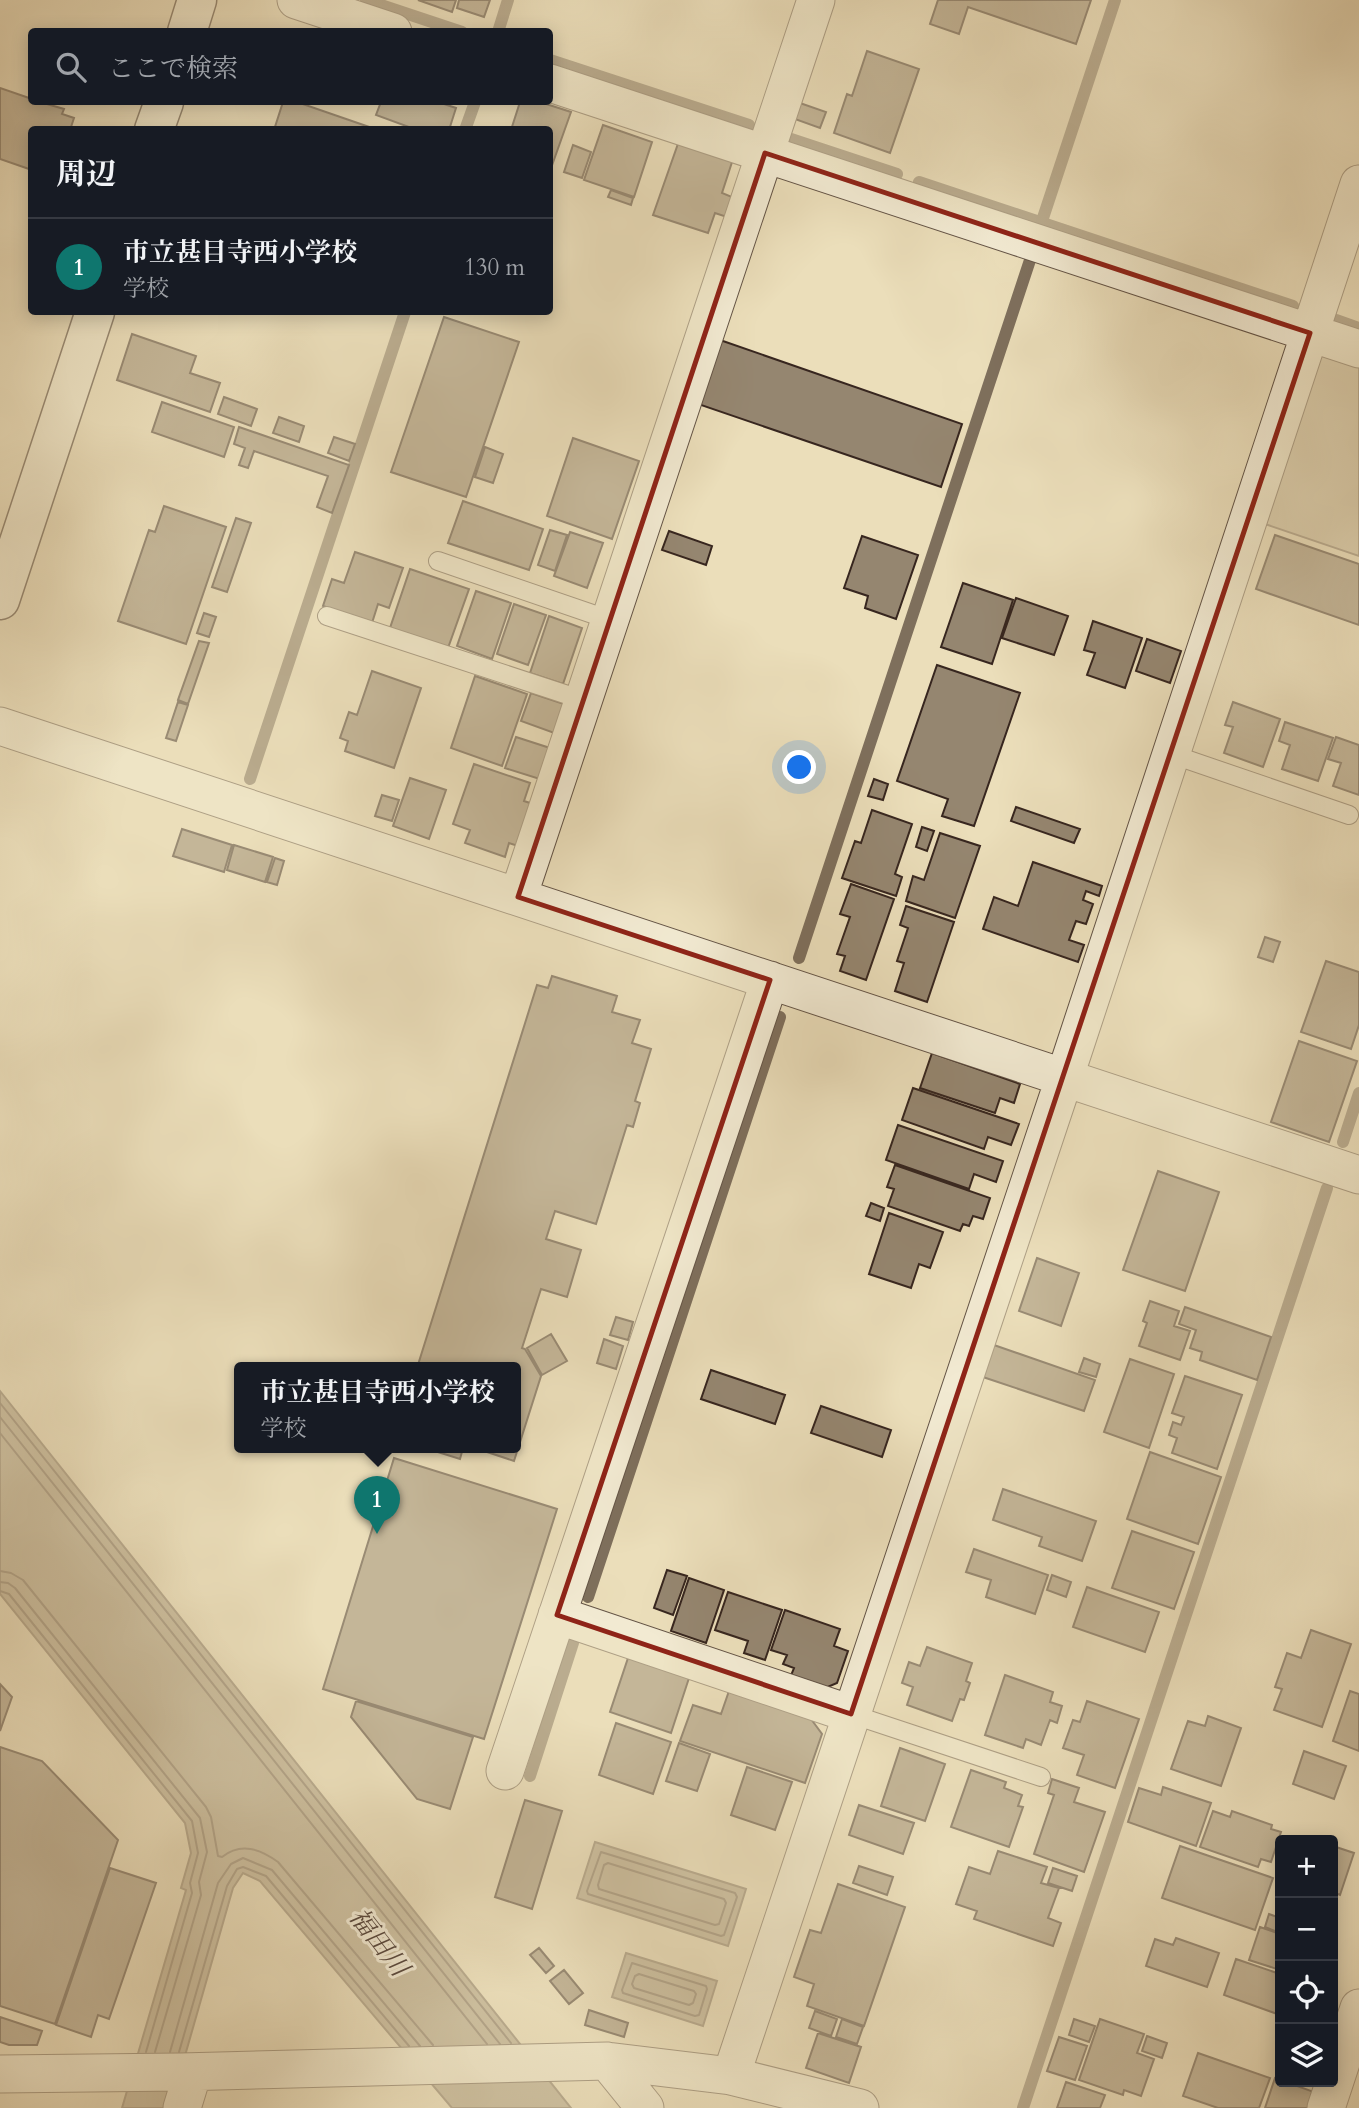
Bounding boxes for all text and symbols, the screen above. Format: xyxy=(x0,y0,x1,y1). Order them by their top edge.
search box xyxy=(28,28,553,105)
icon: search xyxy=(52,48,90,86)
text: ここで検索 xyxy=(108,51,238,86)
text: 周辺 xyxy=(56,154,116,195)
text: 市立甚目寺西小学校 xyxy=(123,235,357,270)
text: 1 xyxy=(73,252,85,283)
text: 130 m xyxy=(464,252,525,283)
text: 学校 xyxy=(123,273,169,304)
your location xyxy=(782,750,816,784)
popup xyxy=(234,1362,521,1453)
text: 市立甚目寺西小学校 xyxy=(260,1375,495,1410)
text: 学校 xyxy=(260,1413,306,1444)
pin: 1 xyxy=(354,1476,400,1534)
map controls xyxy=(1275,1835,1338,2087)
button: + xyxy=(1275,1835,1338,1898)
button: − xyxy=(1275,1898,1338,1961)
water label: 福田川 xyxy=(341,1900,419,1986)
button: locate xyxy=(1275,1961,1338,2024)
button: layers xyxy=(1275,2024,1338,2087)

